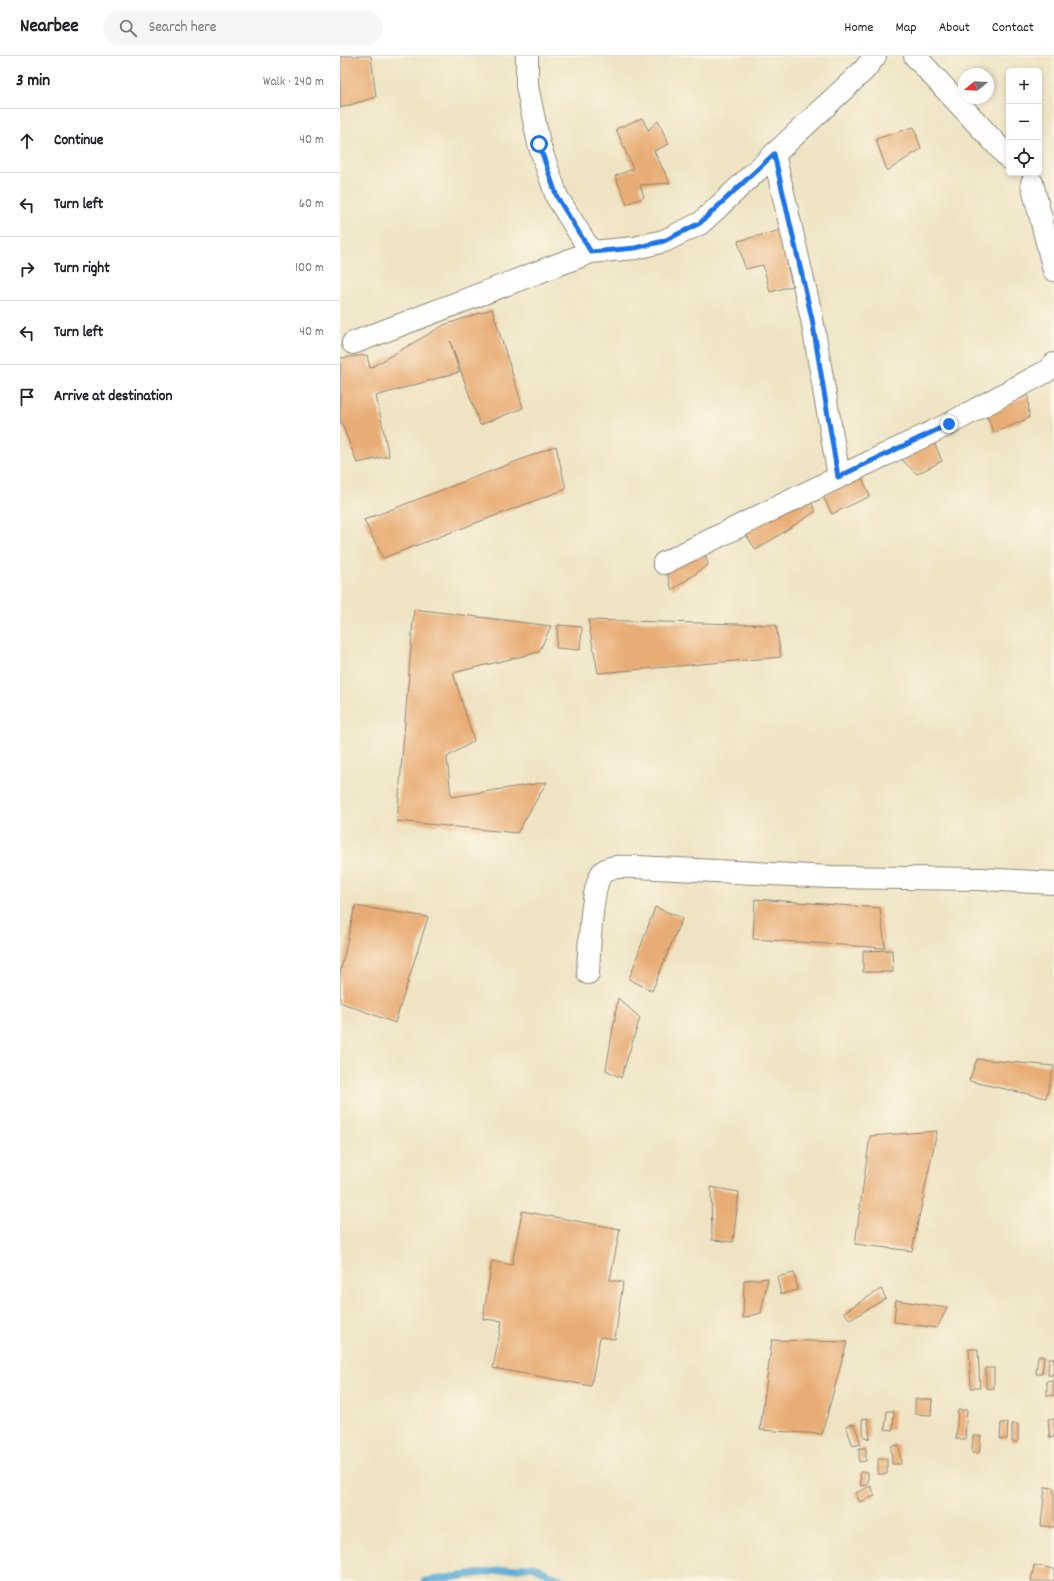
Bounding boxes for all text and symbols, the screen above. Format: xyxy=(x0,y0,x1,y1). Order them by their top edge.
search box xyxy=(103,10,383,46)
text: Nearbee xyxy=(20,14,79,41)
icon: search xyxy=(117,17,139,39)
text: Search here xyxy=(149,17,216,39)
text: Home xyxy=(844,18,873,38)
text: Map xyxy=(895,18,917,38)
text: About xyxy=(939,18,970,38)
text: Contact xyxy=(992,18,1034,38)
north arrow xyxy=(958,68,994,104)
map controls xyxy=(1006,68,1042,176)
button: + xyxy=(1006,68,1042,104)
text: 3 min xyxy=(16,70,50,94)
text: Walk · 240 m xyxy=(263,73,324,92)
button: − xyxy=(1006,104,1042,140)
icon: ahead xyxy=(16,130,38,152)
text: Continue xyxy=(54,130,103,152)
text: 40 m xyxy=(300,131,324,150)
route start xyxy=(530,135,548,153)
button: locate xyxy=(1006,140,1042,176)
icon: left xyxy=(16,194,38,216)
text: Turn left xyxy=(54,194,103,216)
text: 60 m xyxy=(299,195,324,214)
icon: right xyxy=(16,258,38,280)
text: Turn right xyxy=(54,258,110,280)
text: 100 m xyxy=(295,259,324,278)
icon: left xyxy=(16,322,38,344)
text: Turn left xyxy=(54,322,103,344)
text: 40 m xyxy=(300,323,324,342)
icon: arrive xyxy=(16,386,38,408)
text: Arrive at destination xyxy=(54,386,172,408)
route end xyxy=(940,415,958,433)

